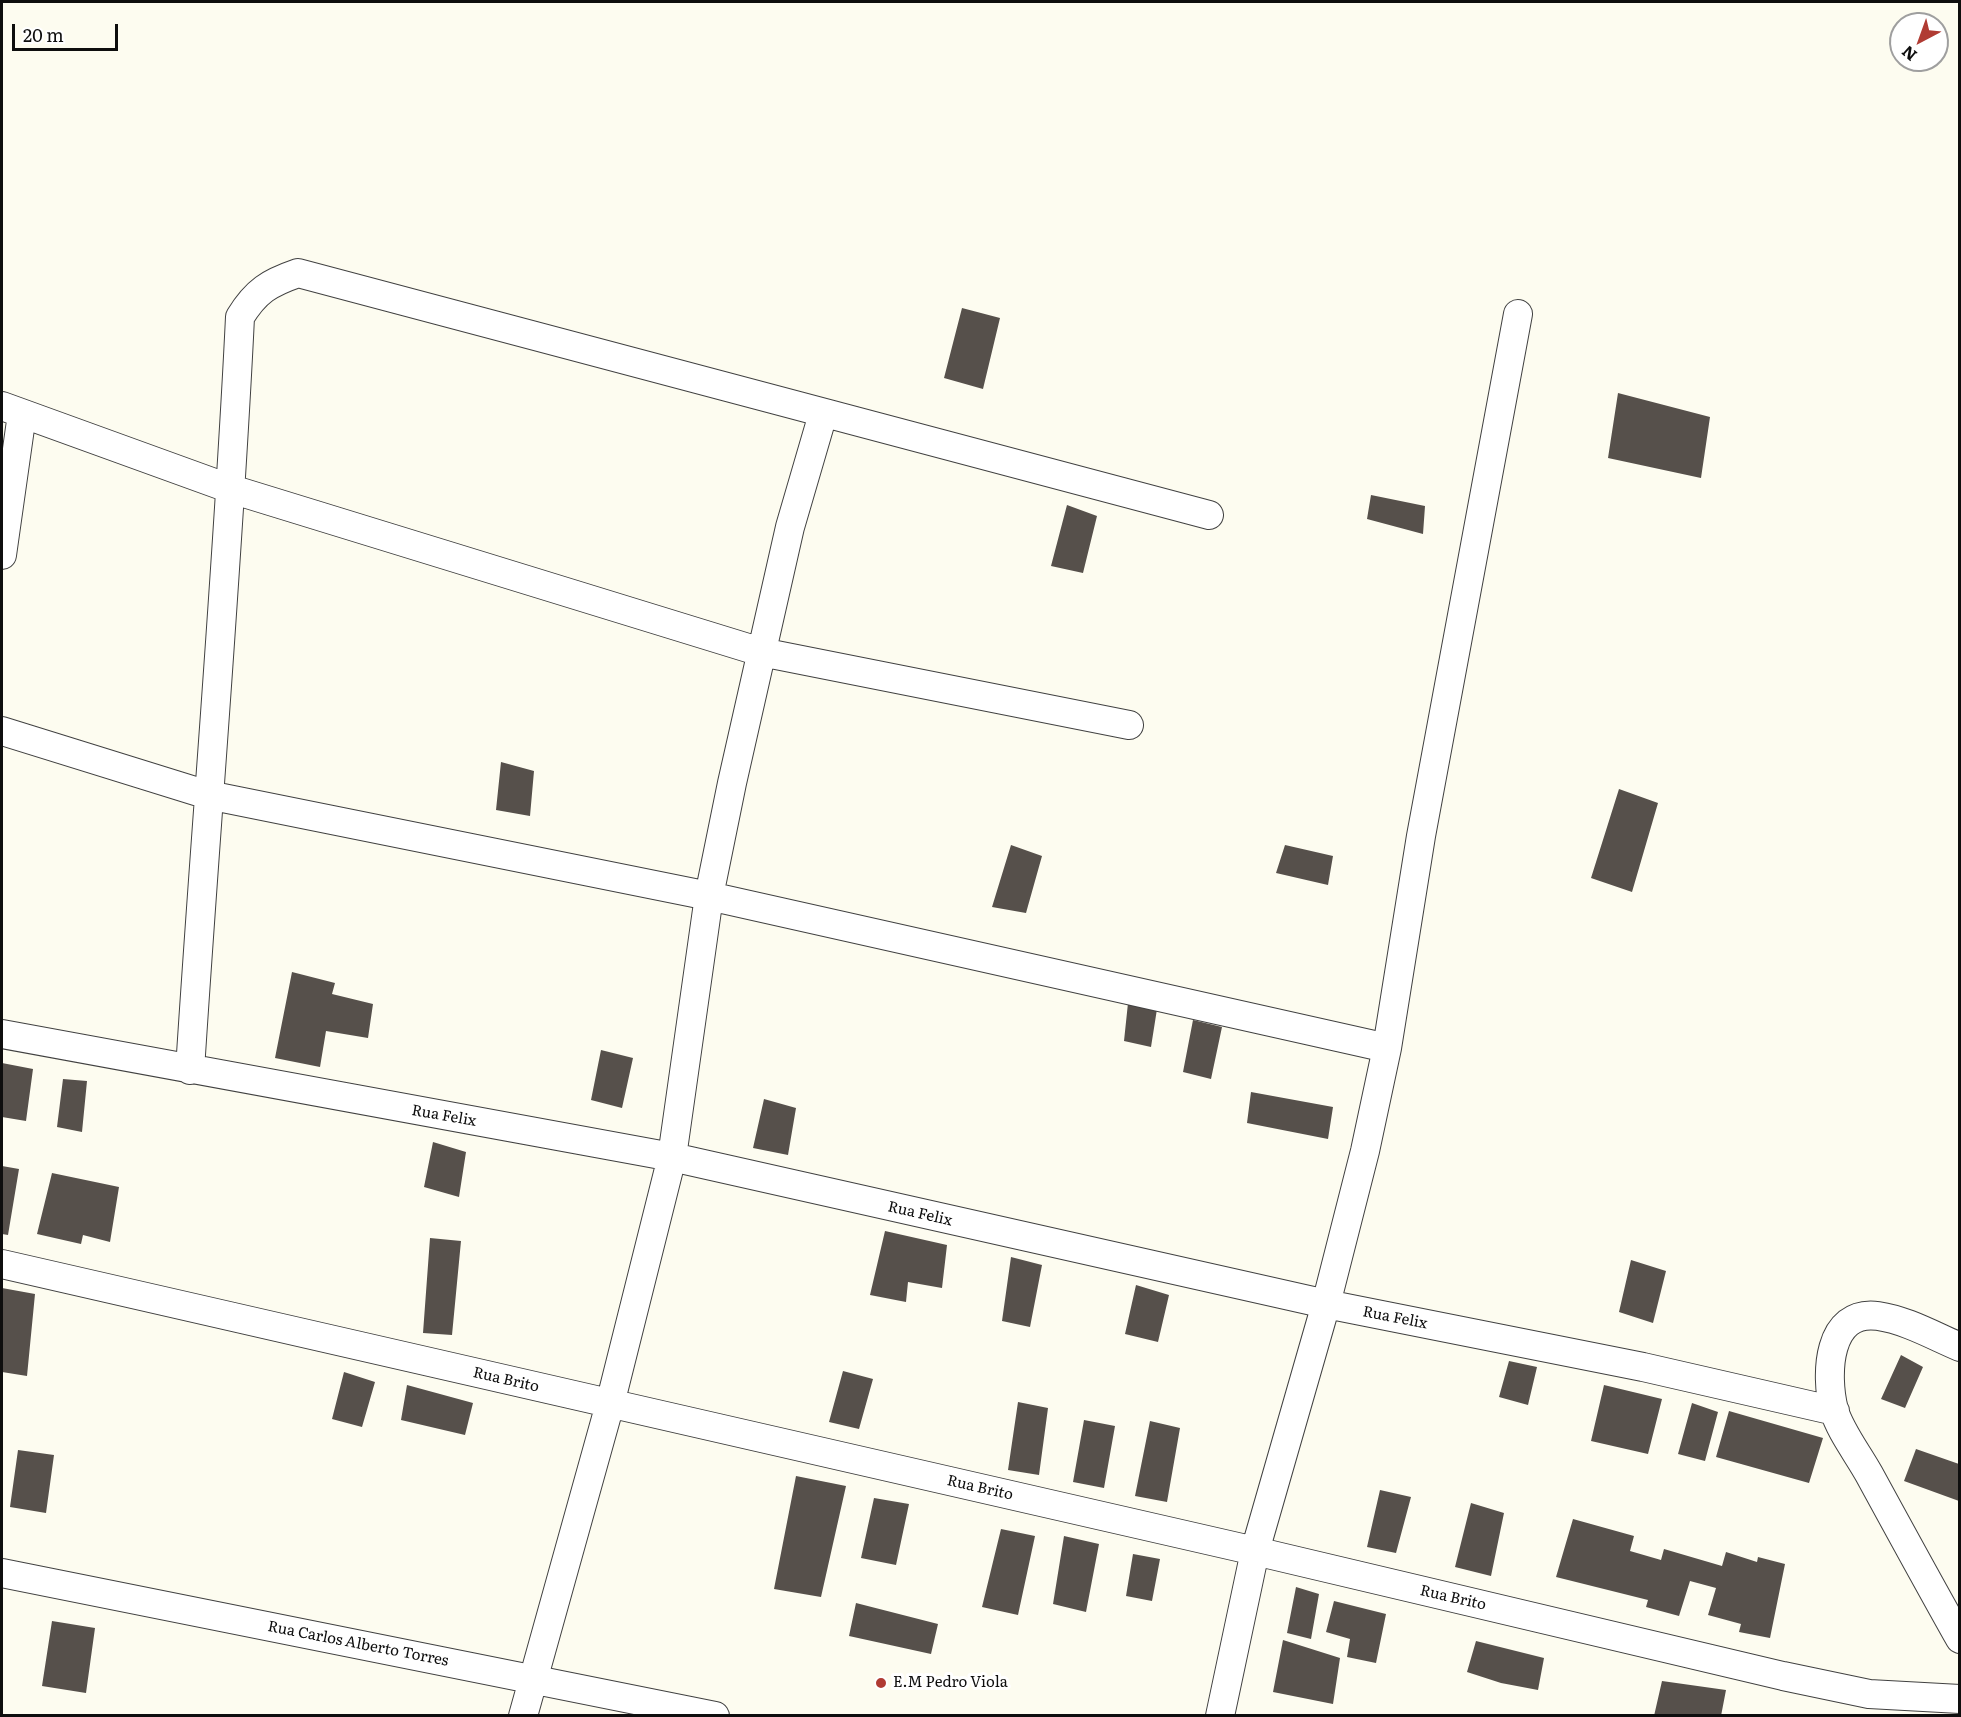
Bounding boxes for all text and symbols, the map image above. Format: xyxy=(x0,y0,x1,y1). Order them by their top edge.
scale bar xyxy=(15,12,122,50)
north arrow xyxy=(1889,12,1949,72)
text: 20 m xyxy=(23,21,64,48)
text: N xyxy=(1896,41,1921,68)
street label: Rua Felix xyxy=(410,1101,478,1131)
street label: Rua Felix xyxy=(886,1198,954,1230)
street label: Rua Felix xyxy=(1361,1303,1429,1333)
street label: Rua Brito xyxy=(471,1364,541,1396)
street label: Rua Brito xyxy=(945,1472,1015,1504)
street label: Rua Brito xyxy=(1418,1582,1488,1614)
street label: Rua Carlos Alberto Torres xyxy=(266,1618,450,1670)
place label: E.M Pedro Viola xyxy=(893,1674,1008,1692)
marker: E.M Pedro Viola xyxy=(874,1676,888,1690)

